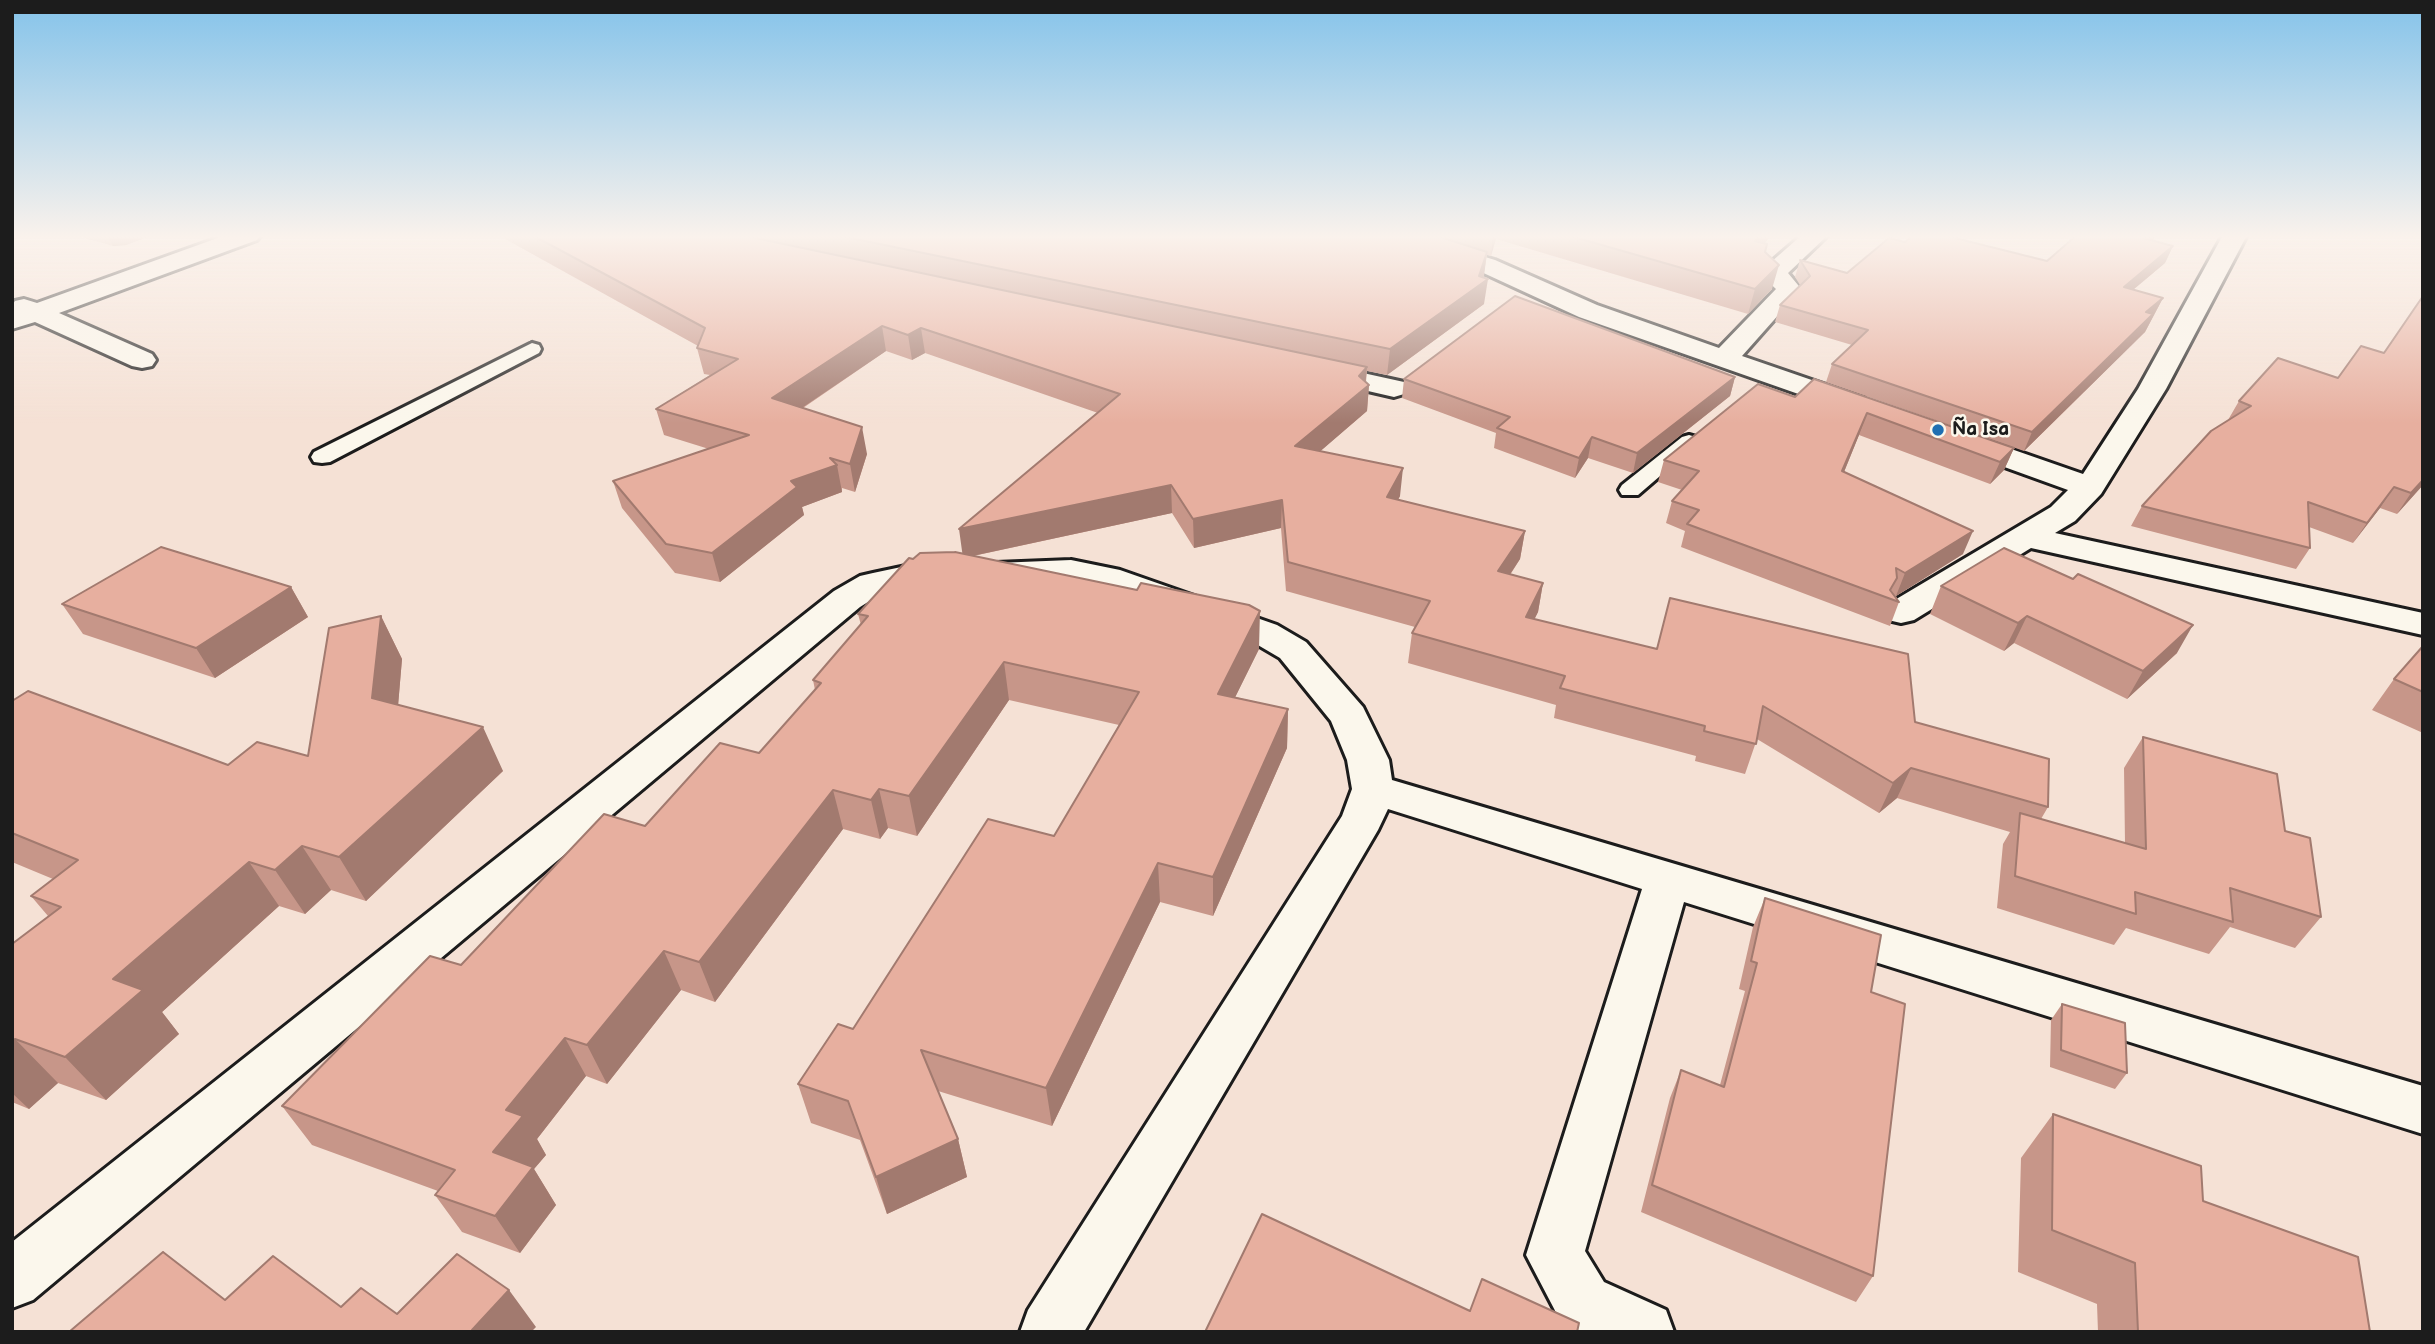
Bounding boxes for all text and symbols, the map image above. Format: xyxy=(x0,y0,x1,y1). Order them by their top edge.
place label: Ña Isa xyxy=(1952,419,2009,441)
marker: Ña Isa xyxy=(1930,422,1946,438)

